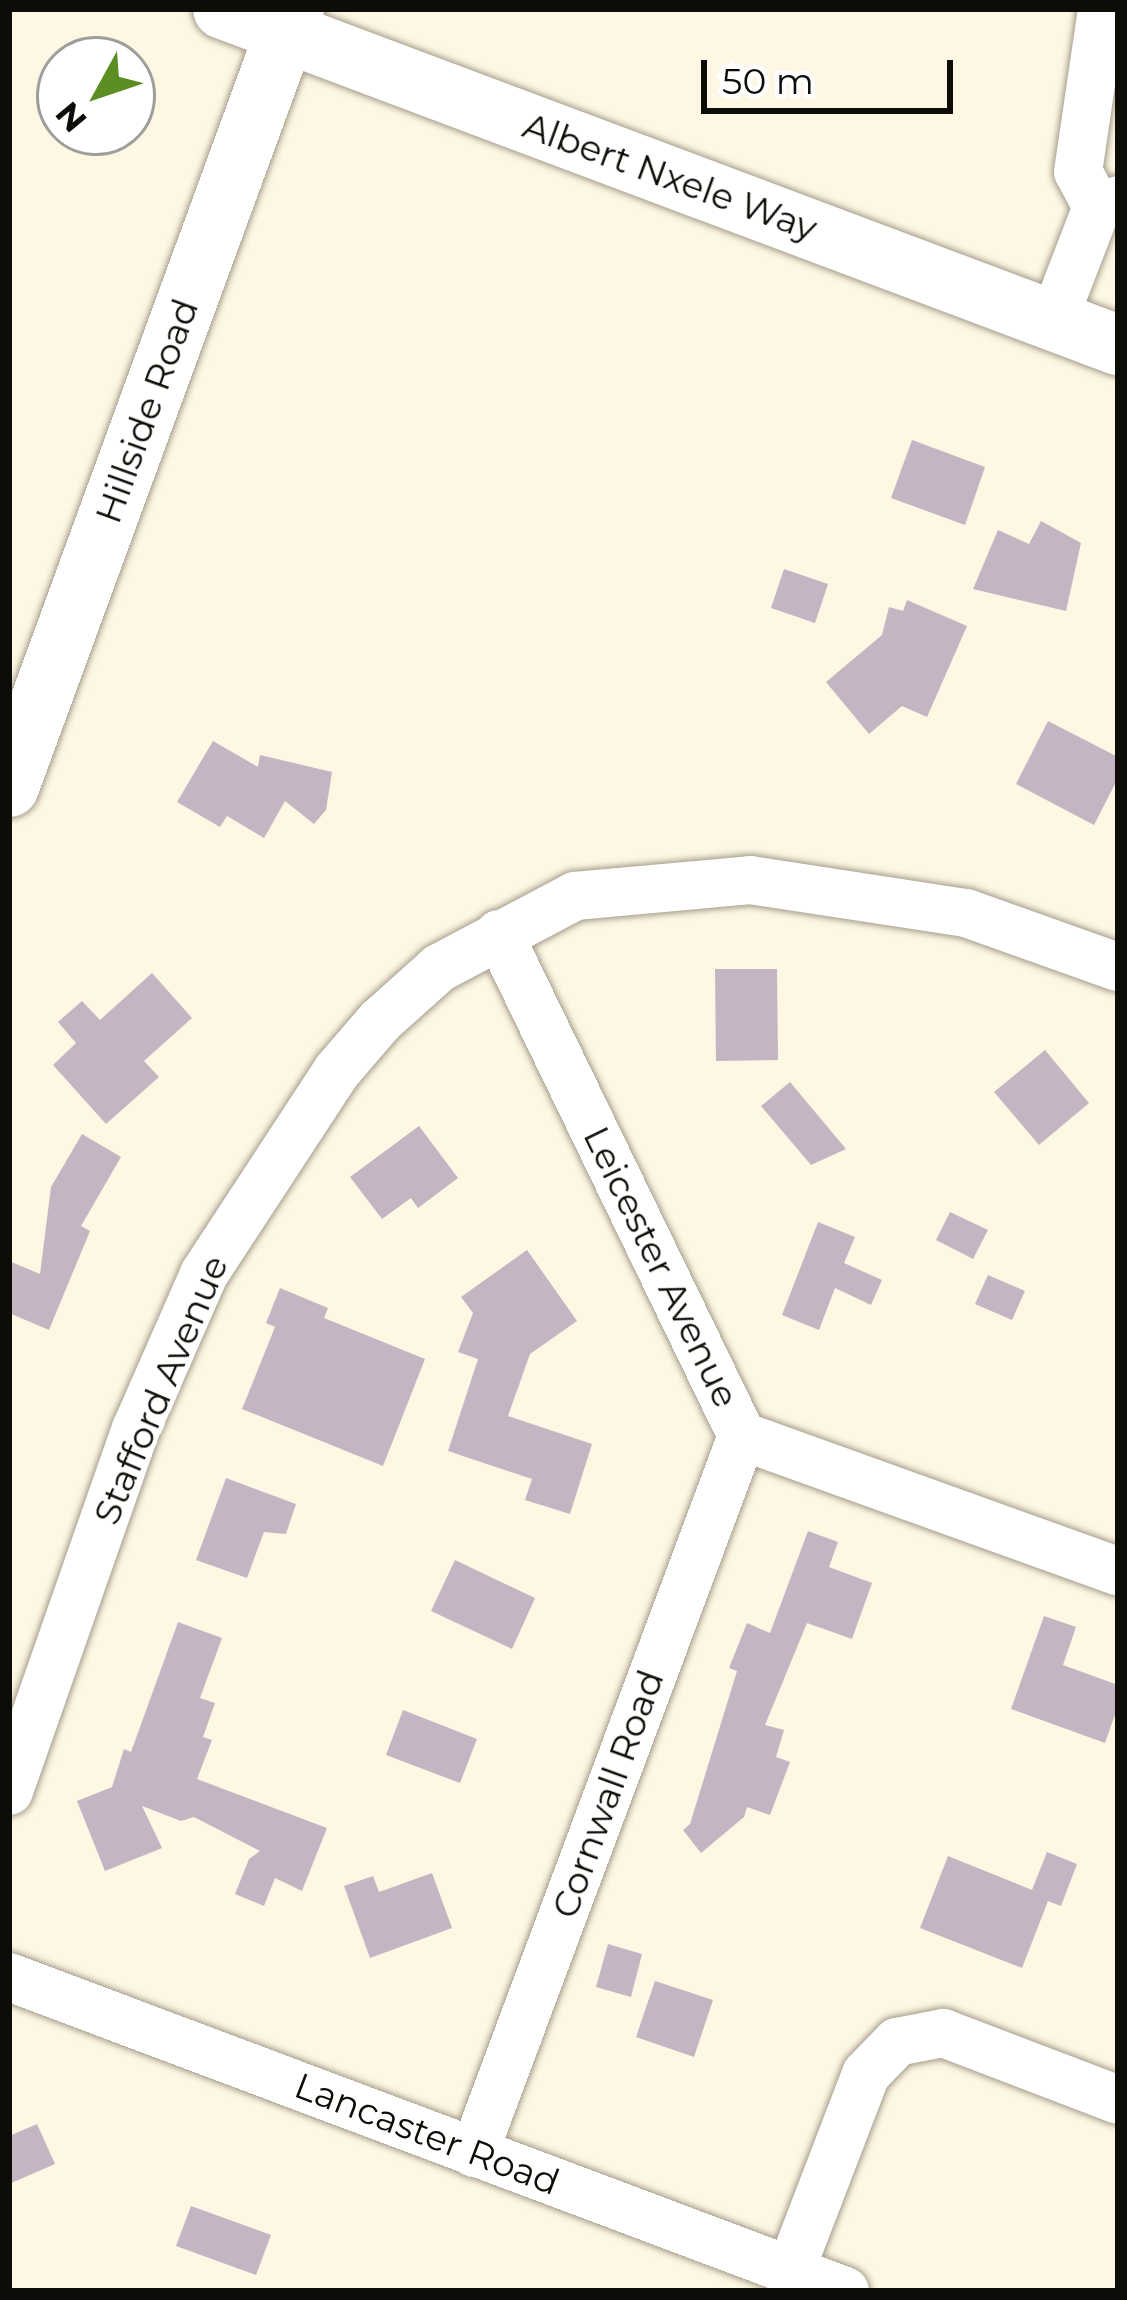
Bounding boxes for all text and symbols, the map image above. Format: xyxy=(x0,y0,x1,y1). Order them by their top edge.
north arrow xyxy=(36,36,156,156)
scale bar xyxy=(707,36,959,110)
text: 50 m xyxy=(722,59,814,103)
text: N xyxy=(47,94,95,140)
street label: Albert Nxele Way xyxy=(517,104,823,250)
street label: Hillside Road xyxy=(86,293,208,529)
street label: Leicester Avenue xyxy=(574,1120,748,1414)
street label: Stafford Avenue xyxy=(85,1249,237,1531)
street label: Cornwall Road xyxy=(543,1664,673,1924)
street label: Lancaster Road xyxy=(289,2064,565,2204)

